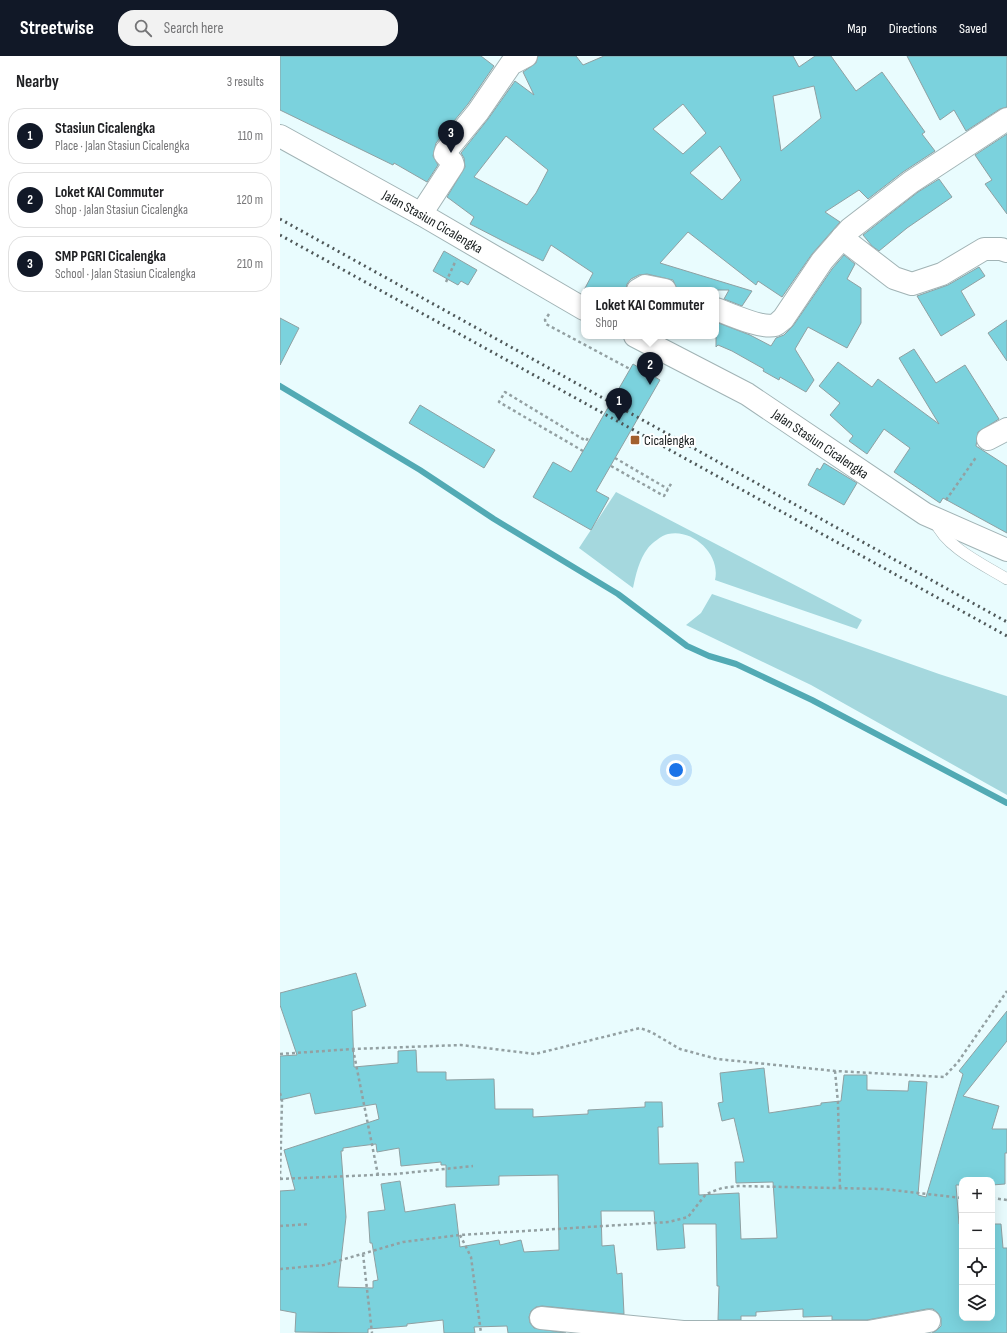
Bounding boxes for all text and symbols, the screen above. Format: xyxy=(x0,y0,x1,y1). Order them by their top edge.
search box xyxy=(118,10,398,46)
text: Streetwise xyxy=(20,17,94,40)
icon: search xyxy=(132,17,154,39)
text: Search here xyxy=(164,19,223,38)
text: Map xyxy=(847,20,867,37)
text: Directions xyxy=(889,20,937,37)
text: Saved xyxy=(959,20,987,37)
text: Nearby xyxy=(16,72,59,92)
text: 3 results xyxy=(227,74,264,90)
text: Stasiun Cicalengka xyxy=(55,119,155,138)
pin: 3 xyxy=(438,120,464,153)
text: 1 xyxy=(27,128,33,144)
text: 110 m xyxy=(238,128,263,144)
text: Place · Jalan Stasiun Cicalengka xyxy=(55,138,189,154)
text: Loket KAI Commuter xyxy=(55,183,164,202)
street label: Jalan Stasiun Cicalengka xyxy=(379,186,486,257)
text: 2 xyxy=(27,192,33,208)
text: 120 m xyxy=(237,192,263,208)
text: Shop · Jalan Stasiun Cicalengka xyxy=(55,202,188,218)
text: SMP PGRI Cicalengka xyxy=(55,247,166,266)
text: 3 xyxy=(27,256,33,272)
text: 210 m xyxy=(237,256,263,272)
text: School · Jalan Stasiun Cicalengka xyxy=(55,266,196,282)
popup xyxy=(581,287,719,339)
text: Loket KAI Commuter xyxy=(596,296,704,315)
text: Shop xyxy=(596,315,618,331)
pin: 2 xyxy=(637,352,663,385)
pin: 1 xyxy=(606,388,632,421)
street label: Jalan Stasiun Cicalengka xyxy=(768,405,872,482)
place label: Cicalengka xyxy=(644,432,695,449)
marker: Cicalengka xyxy=(629,434,641,446)
your location xyxy=(666,760,686,780)
map controls xyxy=(959,1177,995,1321)
button: + xyxy=(959,1177,995,1213)
button: − xyxy=(959,1213,995,1249)
button: locate xyxy=(959,1249,995,1285)
button: layers xyxy=(959,1285,995,1321)

